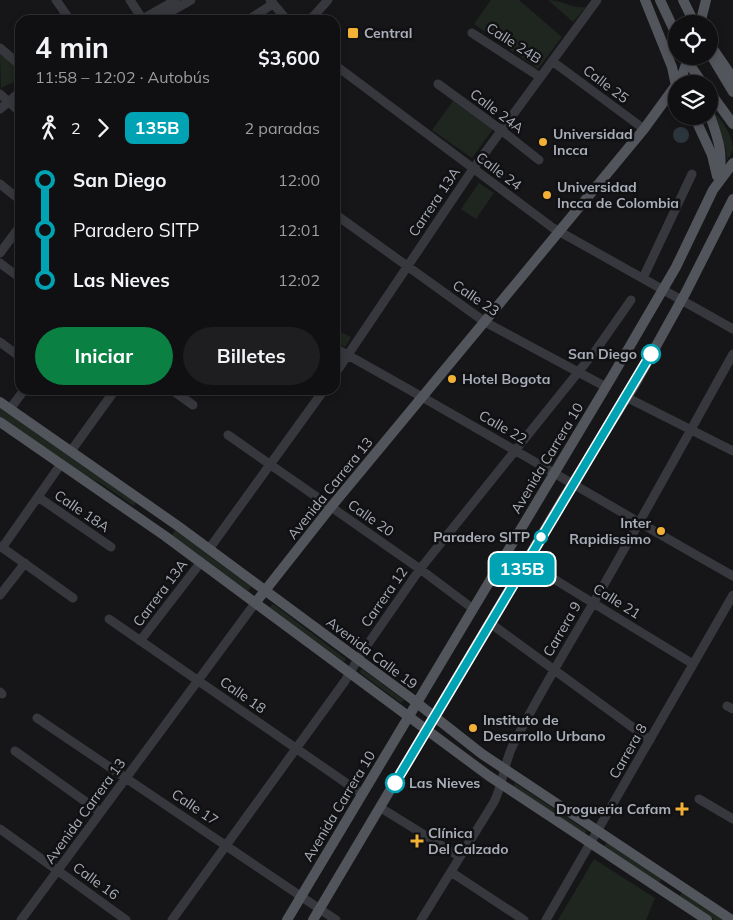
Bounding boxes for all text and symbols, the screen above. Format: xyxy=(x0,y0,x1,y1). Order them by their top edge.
map controls xyxy=(668,15,718,125)
button: locate xyxy=(668,15,718,65)
street label: Calle 24B xyxy=(483,19,545,67)
place label: Central xyxy=(364,24,412,42)
marker: Central xyxy=(346,26,360,40)
text: 4 min xyxy=(35,30,109,65)
text: $3,600 xyxy=(258,46,320,70)
street label: Calle 25 xyxy=(580,61,632,107)
text: 11:58 – 12:02 · Autobús xyxy=(35,67,210,87)
button: layers xyxy=(668,75,718,125)
street label: Calle 24A xyxy=(467,85,528,137)
icon: walk xyxy=(35,114,63,142)
icon: forward xyxy=(89,114,117,142)
text: 135B xyxy=(135,116,179,139)
text: 2 xyxy=(71,118,81,138)
text: 2 paradas xyxy=(245,118,320,138)
place label: Universidad Incca xyxy=(553,125,633,159)
marker: Universidad Incca xyxy=(537,136,549,148)
street label: Calle 24 xyxy=(473,148,526,194)
street label: Carrera 13A xyxy=(404,163,464,240)
text: San Diego xyxy=(73,168,167,192)
text: 12:00 xyxy=(278,170,320,190)
place label: Universidad Incca de Colombia xyxy=(557,178,679,212)
marker: Universidad Incca de Colombia xyxy=(541,189,553,201)
text: Paradero SITP xyxy=(73,218,199,242)
text: 12:01 xyxy=(278,220,320,240)
text: Las Nieves xyxy=(73,268,170,292)
text: 12:02 xyxy=(278,270,320,290)
street label: Calle 23 xyxy=(449,276,503,320)
button: Iniciar xyxy=(35,327,173,385)
button: Billetes xyxy=(183,327,320,385)
marker: San Diego xyxy=(641,344,661,364)
place label: San Diego xyxy=(568,345,637,363)
place label: Hotel Bogota xyxy=(462,370,550,388)
marker: Hotel Bogota xyxy=(446,373,458,385)
street label: Avenida Carrera 10 xyxy=(507,399,587,517)
street label: Calle 22 xyxy=(476,406,530,448)
street label: Avenida Carrera 13 xyxy=(283,433,377,543)
street label: Calle 18A xyxy=(51,486,114,536)
street label: Calle 20 xyxy=(344,496,398,540)
place label: Inter Rapidissimo xyxy=(569,514,651,548)
marker: Inter Rapidissimo xyxy=(655,525,667,537)
place label: Paradero SITP xyxy=(433,528,530,546)
marker: Paradero SITP xyxy=(534,530,548,544)
line badge: 135B xyxy=(487,553,557,585)
street label: Carrera 13A xyxy=(129,555,192,630)
text: 135B xyxy=(500,557,544,580)
street label: Carrera 12 xyxy=(357,563,411,631)
street label: Calle 21 xyxy=(590,579,644,623)
street label: Carrera 9 xyxy=(539,598,585,660)
street label: Avenida Calle 19 xyxy=(323,613,421,693)
street label: Calle 18 xyxy=(216,673,270,717)
place label: Instituto de Desarrollo Urbano xyxy=(483,711,606,745)
street label: Carrera 8 xyxy=(605,720,651,782)
marker: Instituto de Desarrollo Urbano xyxy=(467,722,479,734)
street label: Avenida Carrera 10 xyxy=(299,747,379,865)
street label: Avenida Carrera 13 xyxy=(41,755,129,867)
marker: Las Nieves xyxy=(385,773,405,793)
place label: Las Nieves xyxy=(409,774,480,792)
street label: Calle 17 xyxy=(168,785,222,829)
place label: Drogueria Cafam xyxy=(556,800,671,818)
marker: Drogueria Cafam xyxy=(675,802,689,816)
place label: Clínica Del Calzado xyxy=(428,824,508,858)
marker: Clínica Del Calzado xyxy=(410,834,424,848)
street label: Calle 16 xyxy=(69,858,123,904)

